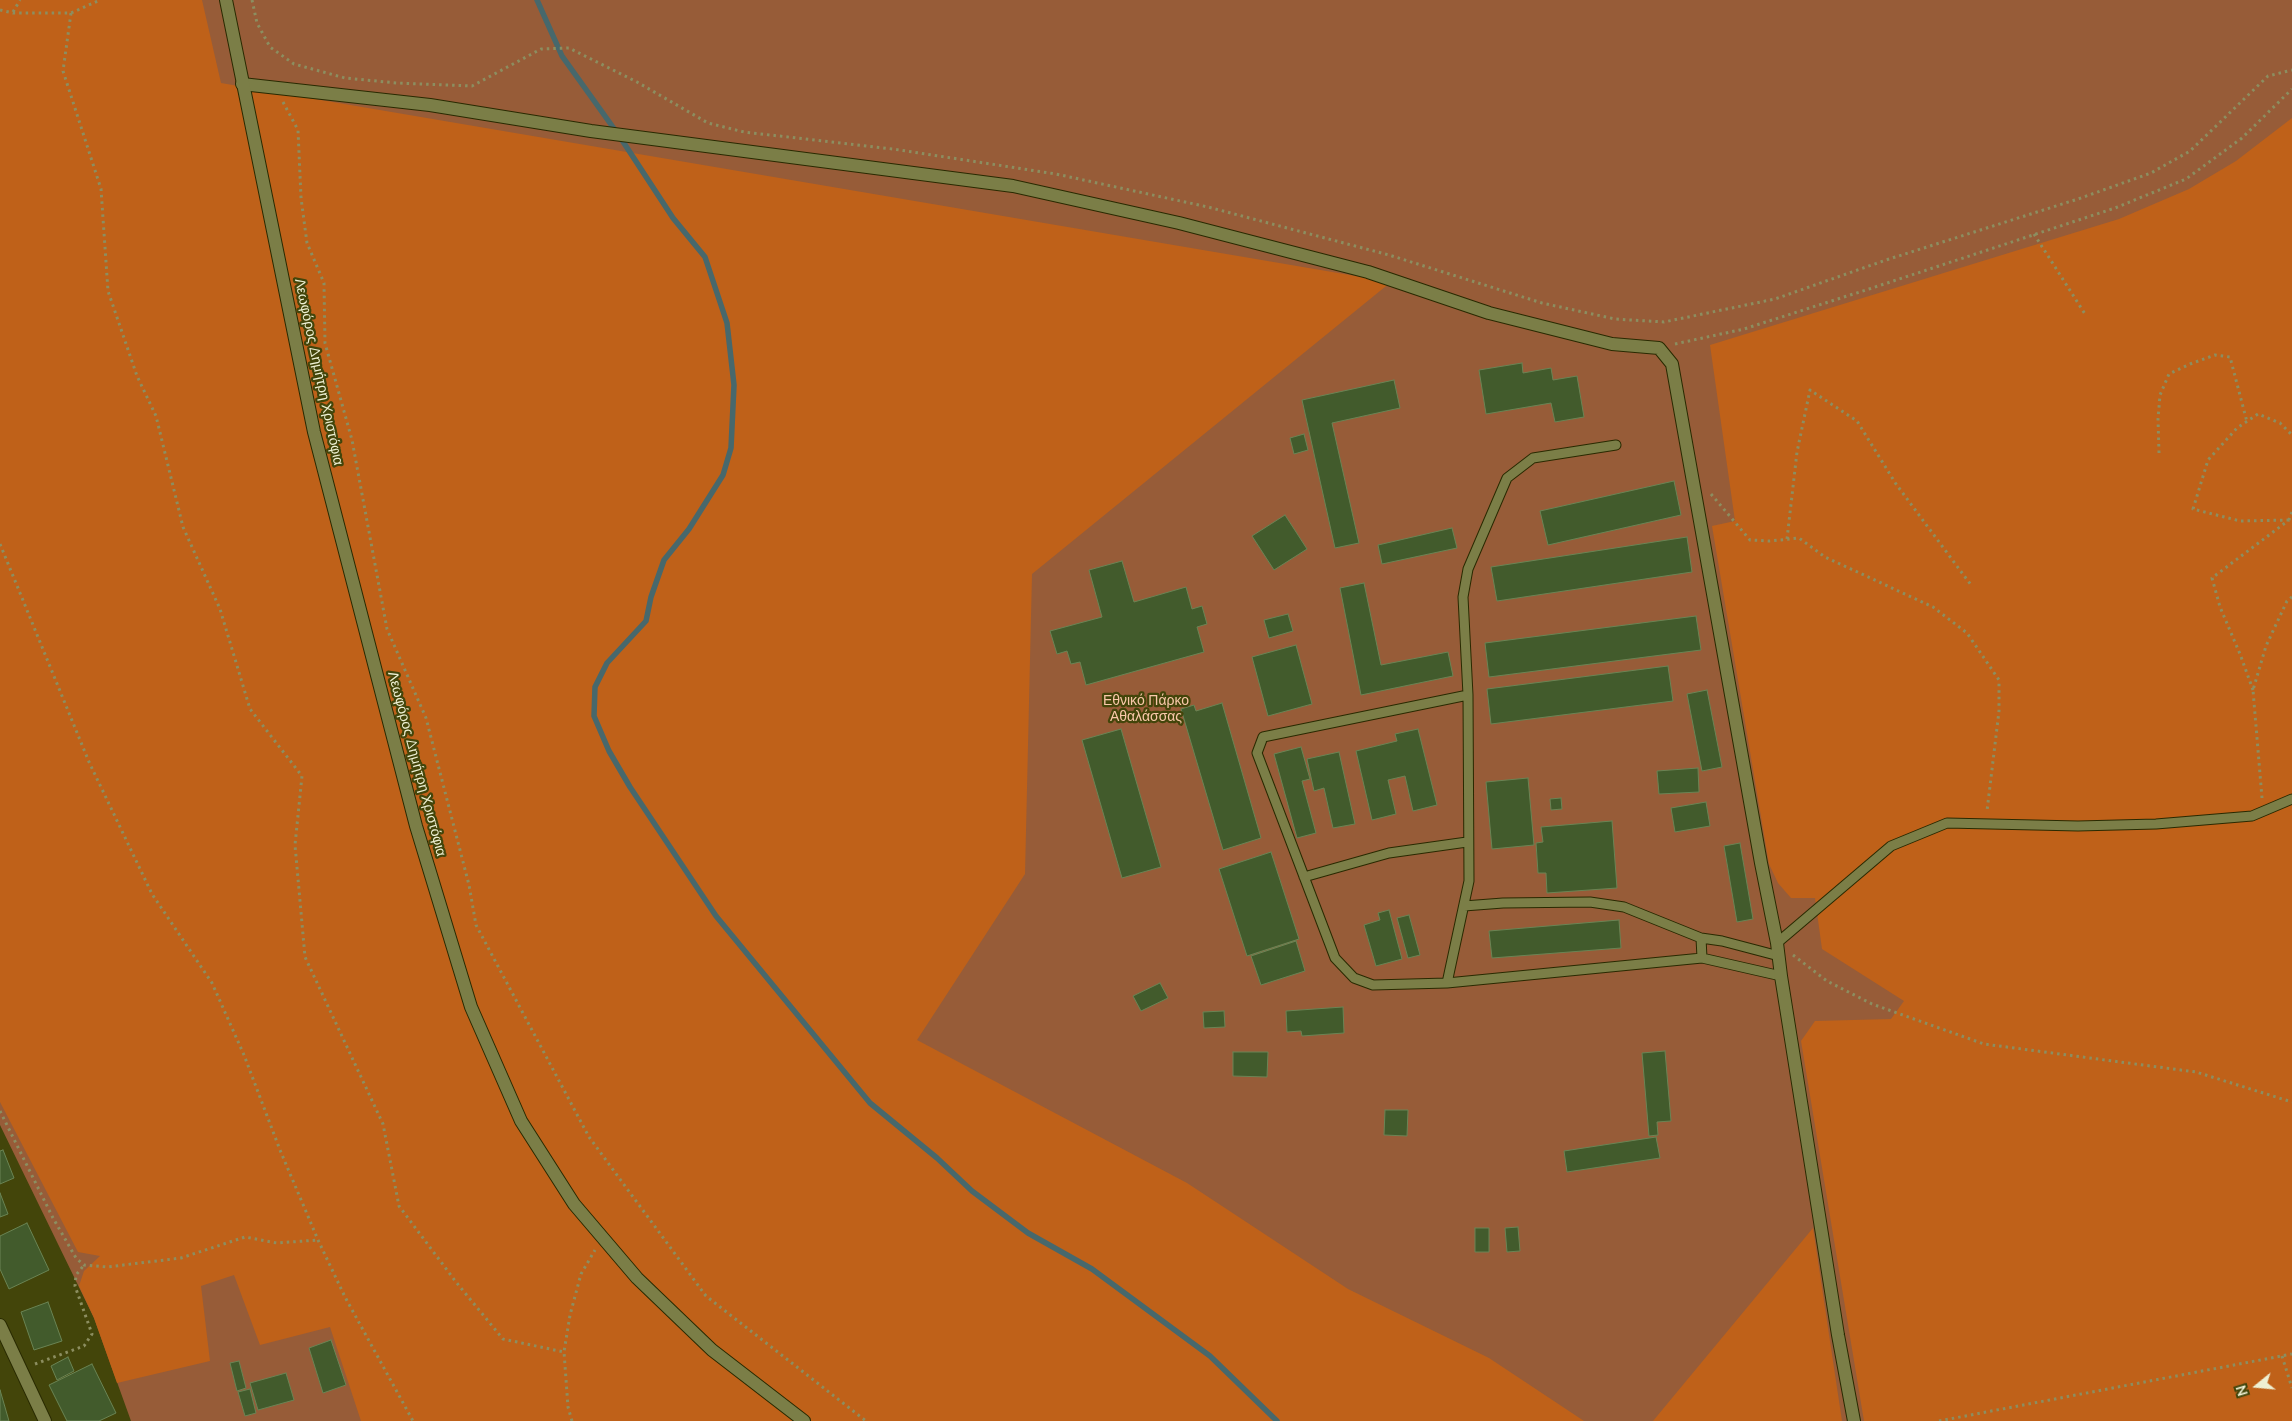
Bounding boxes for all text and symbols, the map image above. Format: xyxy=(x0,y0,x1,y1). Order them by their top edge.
street label: Λεωφόρος Δημήτρη Χριστόφια xyxy=(290,277,346,467)
street label: Λεωφόρος Δημήτρη Χριστόφια xyxy=(383,670,449,858)
park label: Εθνικό Πάρκο Αθαλάσσας xyxy=(1103,694,1189,726)
north arrow xyxy=(2232,1361,2282,1411)
text: N xyxy=(2232,1383,2253,1398)

